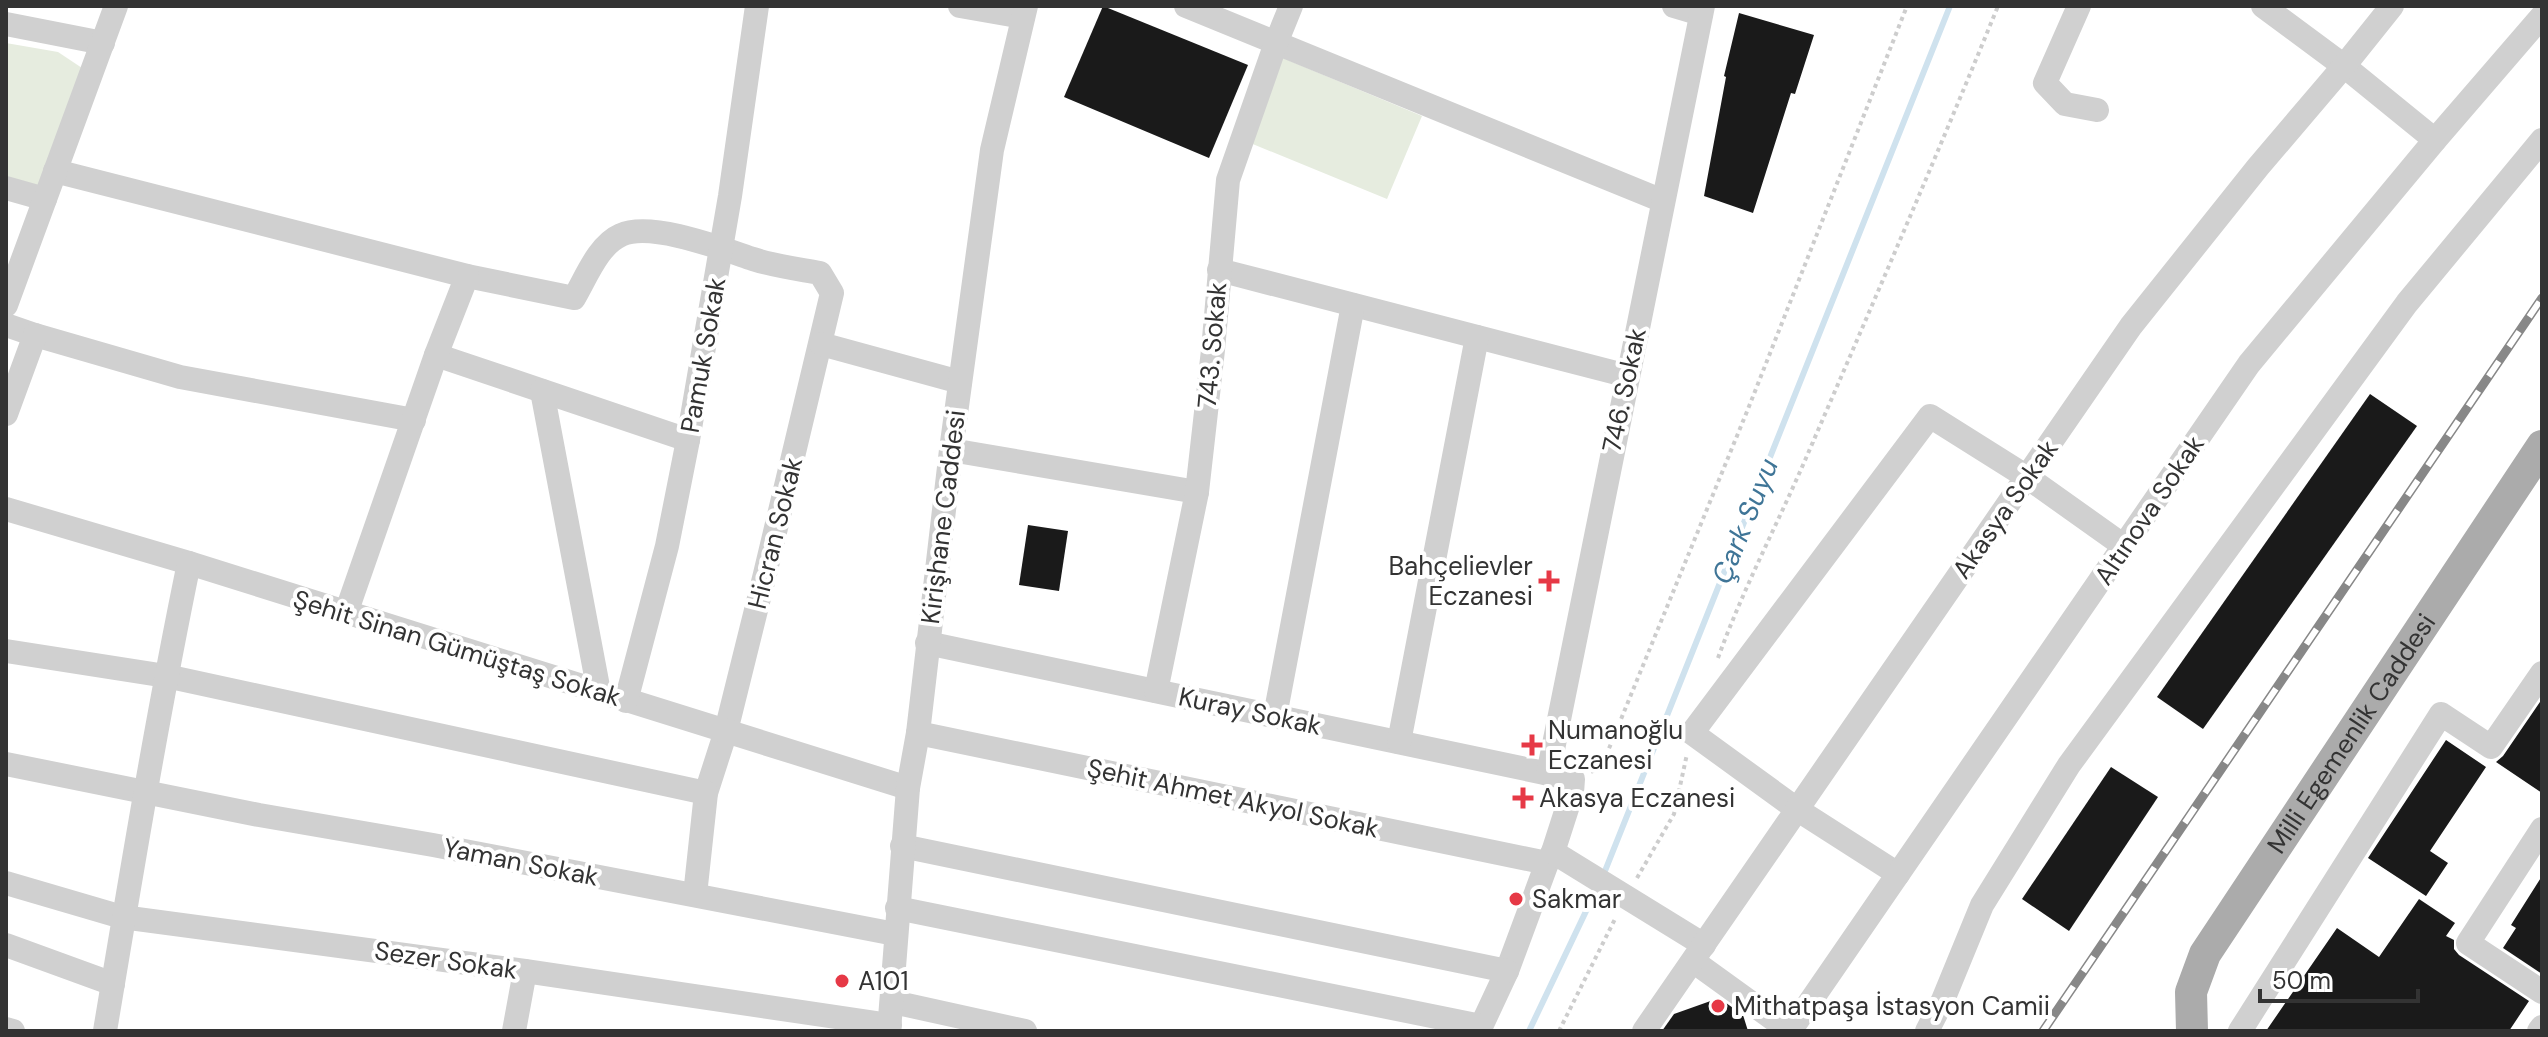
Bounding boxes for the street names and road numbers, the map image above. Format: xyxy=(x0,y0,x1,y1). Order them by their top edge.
street label: Pamuk Sokak xyxy=(673,275,733,435)
street label: 743. Sokak xyxy=(1190,281,1234,409)
street label: 746. Sokak xyxy=(1594,325,1654,455)
street label: Kirişhane Caddesi xyxy=(913,408,973,626)
street label: Altınova Sokak xyxy=(2086,429,2212,591)
street label: Akasya Sokak xyxy=(1945,433,2065,585)
street label: Hicran Sokak xyxy=(740,454,810,612)
street label: Şehit Sinan Gümüştaş Sokak xyxy=(289,582,625,714)
street label: Milli Egemenlik Caddesi xyxy=(2259,607,2443,860)
street label: Kuray Sokak xyxy=(1175,679,1325,743)
street label: Şehit Ahmet Akyol Sokak xyxy=(1084,750,1382,846)
street label: Yaman Sokak xyxy=(441,830,601,894)
street label: Sezer Sokak xyxy=(372,933,520,987)

